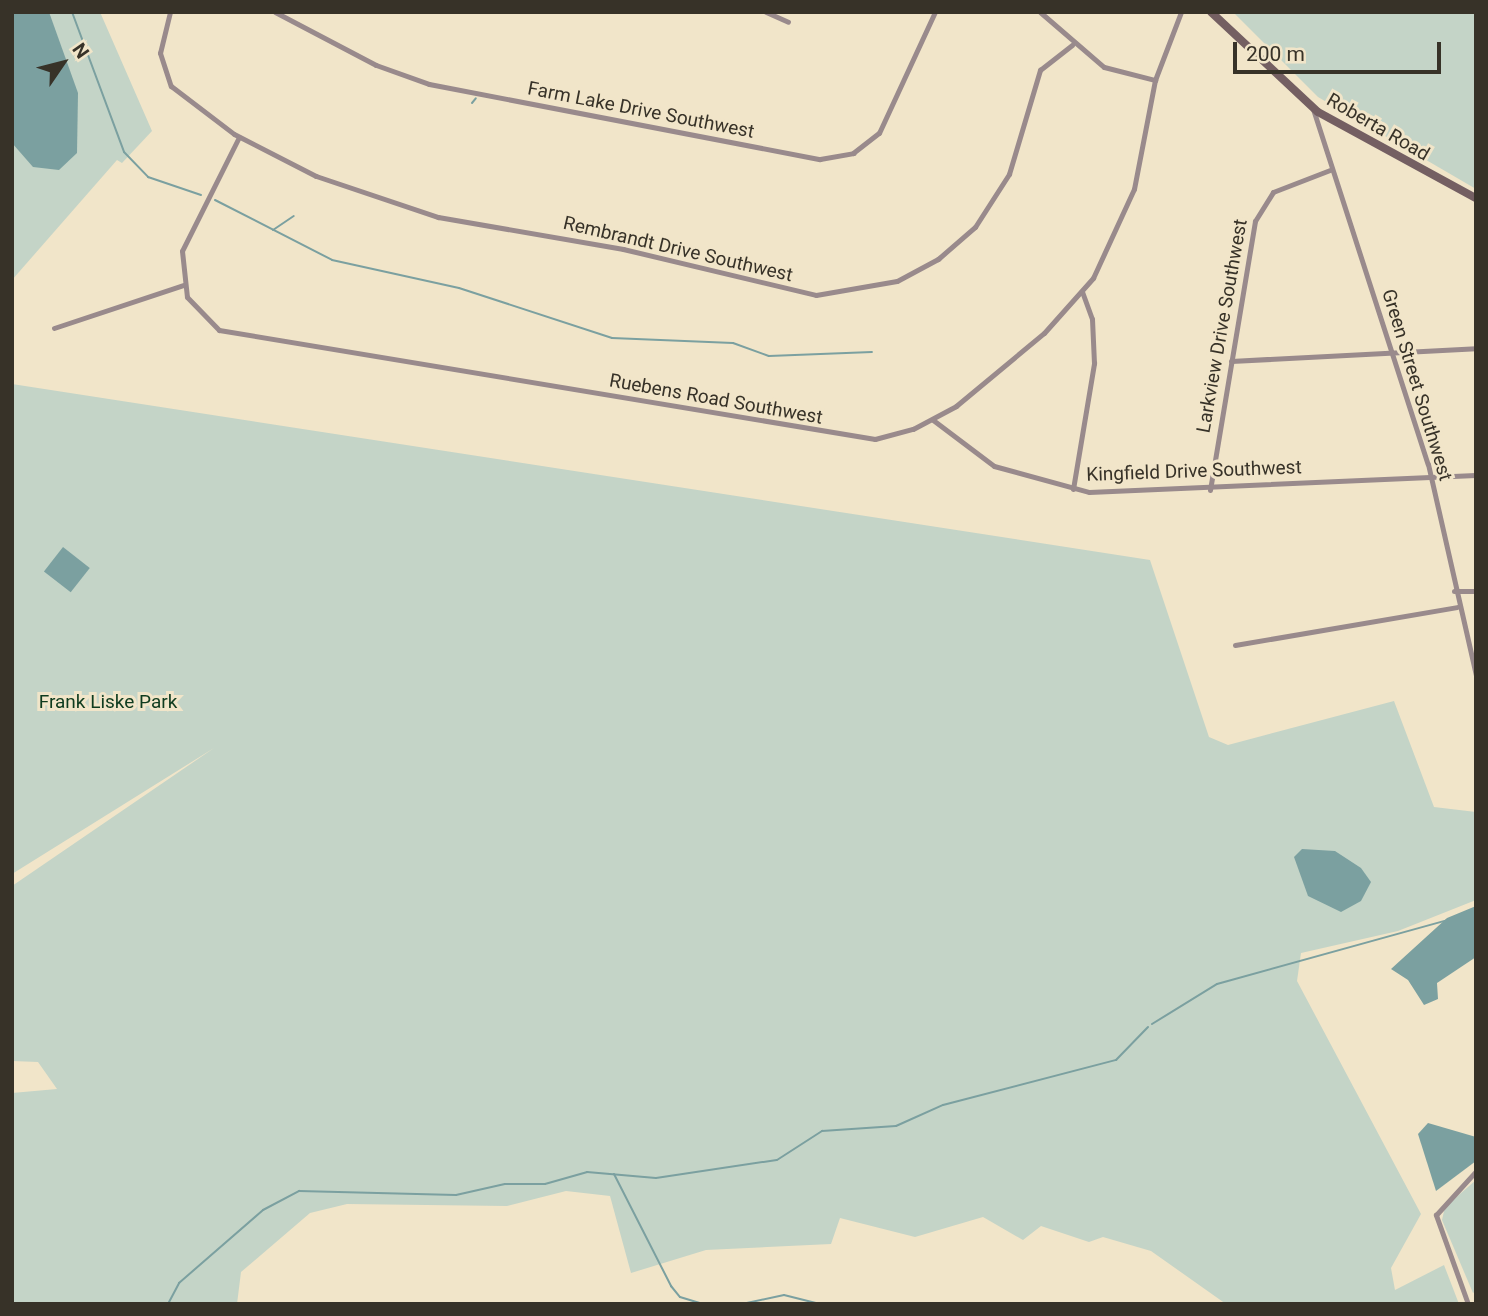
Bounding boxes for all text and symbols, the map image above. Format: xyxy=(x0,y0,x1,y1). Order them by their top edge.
north arrow xyxy=(28,28,98,98)
scale bar xyxy=(1236,28,1444,72)
text: N xyxy=(67,39,94,63)
text: 200 m xyxy=(1246,42,1305,66)
street label: Farm Lake Drive Southwest xyxy=(526,77,756,143)
street label: Roberta Road xyxy=(1322,88,1434,166)
street label: Rembrandt Drive Southwest xyxy=(561,211,795,287)
street label: Larkview Drive Southwest xyxy=(1192,217,1252,435)
street label: Green Street Southwest xyxy=(1377,286,1457,484)
street label: Ruebens Road Southwest xyxy=(608,369,824,429)
street label: Kingfield Drive Southwest xyxy=(1086,456,1302,486)
park label: Frank Liske Park xyxy=(39,691,177,713)

